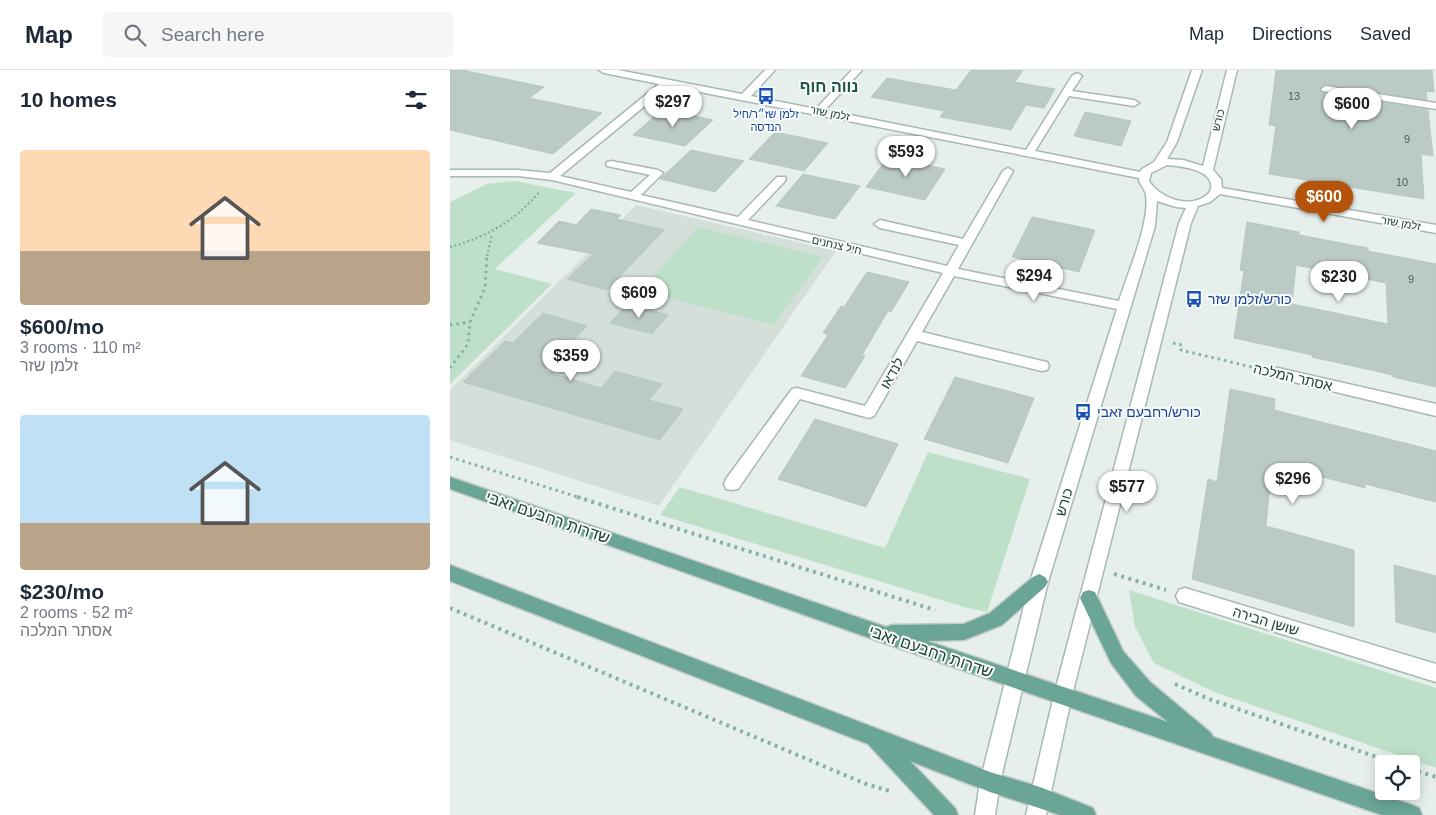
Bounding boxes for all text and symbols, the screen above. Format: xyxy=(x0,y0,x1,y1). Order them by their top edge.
search box xyxy=(103,12,453,57)
text: Map xyxy=(25,21,73,48)
icon: search xyxy=(121,21,149,49)
text: Search here xyxy=(161,24,265,45)
text: Map xyxy=(1189,24,1224,44)
text: Directions xyxy=(1252,24,1332,44)
text: Saved xyxy=(1360,24,1411,44)
district label: נווה חוף xyxy=(800,78,858,95)
pin: $297 xyxy=(643,85,703,128)
icon: filters xyxy=(402,86,430,114)
bus stop icon: זלמן שז״ר/חיל הנדסה xyxy=(756,86,776,106)
text: 10 homes xyxy=(20,88,117,111)
pin: $600 xyxy=(1322,88,1382,130)
house number: 13 xyxy=(1288,90,1300,102)
text: $297 xyxy=(655,93,691,110)
text: $600 xyxy=(1334,95,1370,112)
street label: זלמן שזר xyxy=(809,103,851,123)
street label: כורש xyxy=(1209,107,1227,132)
place label: זלמן שז״ר/חיל הנדסה xyxy=(733,108,799,133)
house number: 9 xyxy=(1404,133,1410,145)
pin: $593 xyxy=(876,136,936,178)
text: $593 xyxy=(888,143,924,160)
house number: 10 xyxy=(1396,176,1408,188)
pin: $600 xyxy=(1294,180,1354,223)
icon: home xyxy=(180,183,270,273)
text: $600 xyxy=(1306,188,1342,205)
street label: זלמן שזר xyxy=(1380,214,1422,232)
street label: חיל צנחנים xyxy=(811,233,863,257)
pin: $294 xyxy=(1004,260,1064,302)
pin: $230 xyxy=(1309,260,1369,303)
text: $294 xyxy=(1016,267,1052,284)
text: $230 xyxy=(1321,268,1357,285)
house number: 9 xyxy=(1408,273,1414,285)
pin: $609 xyxy=(609,276,669,319)
text: $609 xyxy=(621,284,657,301)
bus stop icon: כורש/זלמן שזר xyxy=(1184,289,1204,309)
place label: כורש/זלמן שזר xyxy=(1208,291,1292,307)
text: $600/mo xyxy=(20,315,104,338)
text: 3 rooms · 110 m² xyxy=(20,339,141,356)
pin: $359 xyxy=(541,340,601,382)
text: $359 xyxy=(553,347,589,364)
street label: לנדאו xyxy=(877,355,907,391)
text: זלמן שזר xyxy=(20,357,78,374)
street label: אסתר המלכה xyxy=(1252,360,1334,394)
bus stop icon: כורש/רחבעם זאבי xyxy=(1073,402,1093,422)
place label: כורש/רחבעם זאבי xyxy=(1097,404,1201,420)
icon: home xyxy=(180,448,270,538)
pin: $296 xyxy=(1263,462,1323,505)
pin: $577 xyxy=(1097,470,1157,513)
text: $296 xyxy=(1275,470,1311,487)
text: $577 xyxy=(1109,478,1145,495)
street label: כורש xyxy=(1052,486,1076,518)
street label: שדרות רחבעם זאבי xyxy=(484,488,612,547)
text: $230/mo xyxy=(20,580,104,603)
street label: שושן הבירה xyxy=(1231,603,1301,639)
text: 2 rooms · 52 m² xyxy=(20,604,133,621)
text: אסתר המלכה xyxy=(20,622,112,639)
street label: שדרות רחבעם זאבי xyxy=(867,622,995,681)
map controls xyxy=(1375,755,1420,800)
button: locate xyxy=(1375,755,1420,800)

